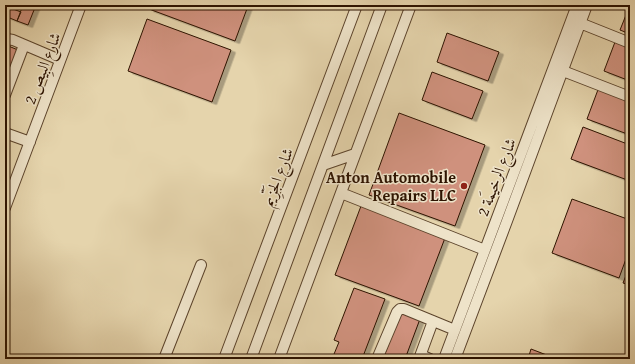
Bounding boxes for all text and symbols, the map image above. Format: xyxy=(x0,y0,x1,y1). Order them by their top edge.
street label: شارع البِيص 2 xyxy=(17,28,69,108)
street label: شارع الرخيمَة 2 xyxy=(470,134,524,220)
street label: شارع الجَزِّيم xyxy=(255,144,302,211)
place label: Anton Automobile Repairs LLC xyxy=(326,165,456,207)
marker: Anton Automobile Repairs LLC xyxy=(459,181,469,191)

